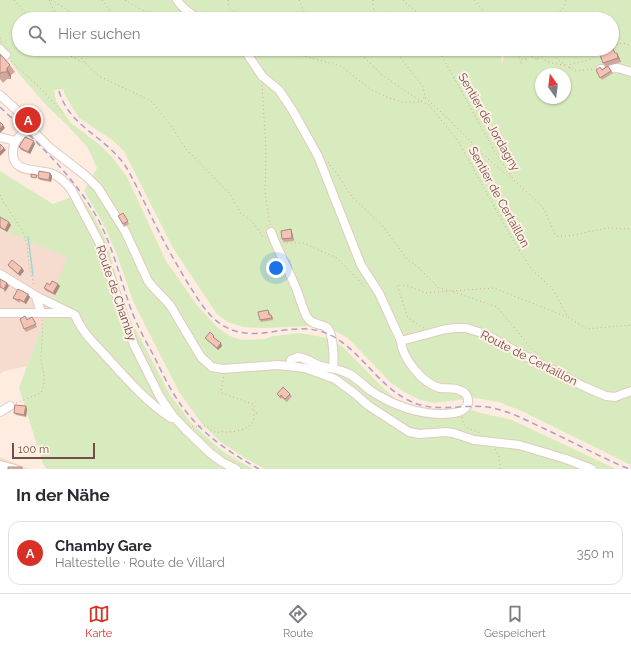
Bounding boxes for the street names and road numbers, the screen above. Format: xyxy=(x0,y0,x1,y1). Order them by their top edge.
street label: Sentier de Jordagny xyxy=(455,71,523,174)
street label: Sentier de Certaillon xyxy=(466,144,532,250)
street label: Route de Chamby xyxy=(93,243,139,343)
street label: Route de Certaillon xyxy=(478,328,580,388)

